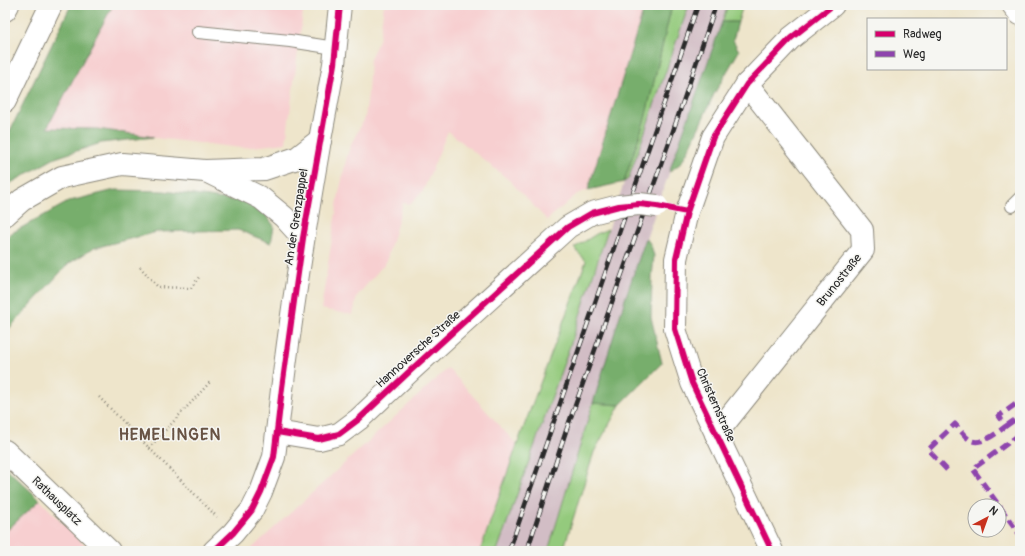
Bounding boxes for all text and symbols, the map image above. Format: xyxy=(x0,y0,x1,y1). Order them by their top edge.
legend xyxy=(867,18,1007,70)
text: Radweg xyxy=(903,27,941,42)
text: Weg xyxy=(903,47,925,62)
street label: An der Grenzpappel xyxy=(281,167,312,267)
street label: Brunostraße xyxy=(814,251,865,310)
street label: Hannoversche Straße xyxy=(373,307,464,391)
street label: Christernstraße xyxy=(693,366,738,444)
district label: HEMELINGEN xyxy=(119,425,221,445)
street label: Rathausplatz xyxy=(28,474,85,529)
north arrow xyxy=(967,498,1007,538)
text: N xyxy=(986,503,1001,519)

